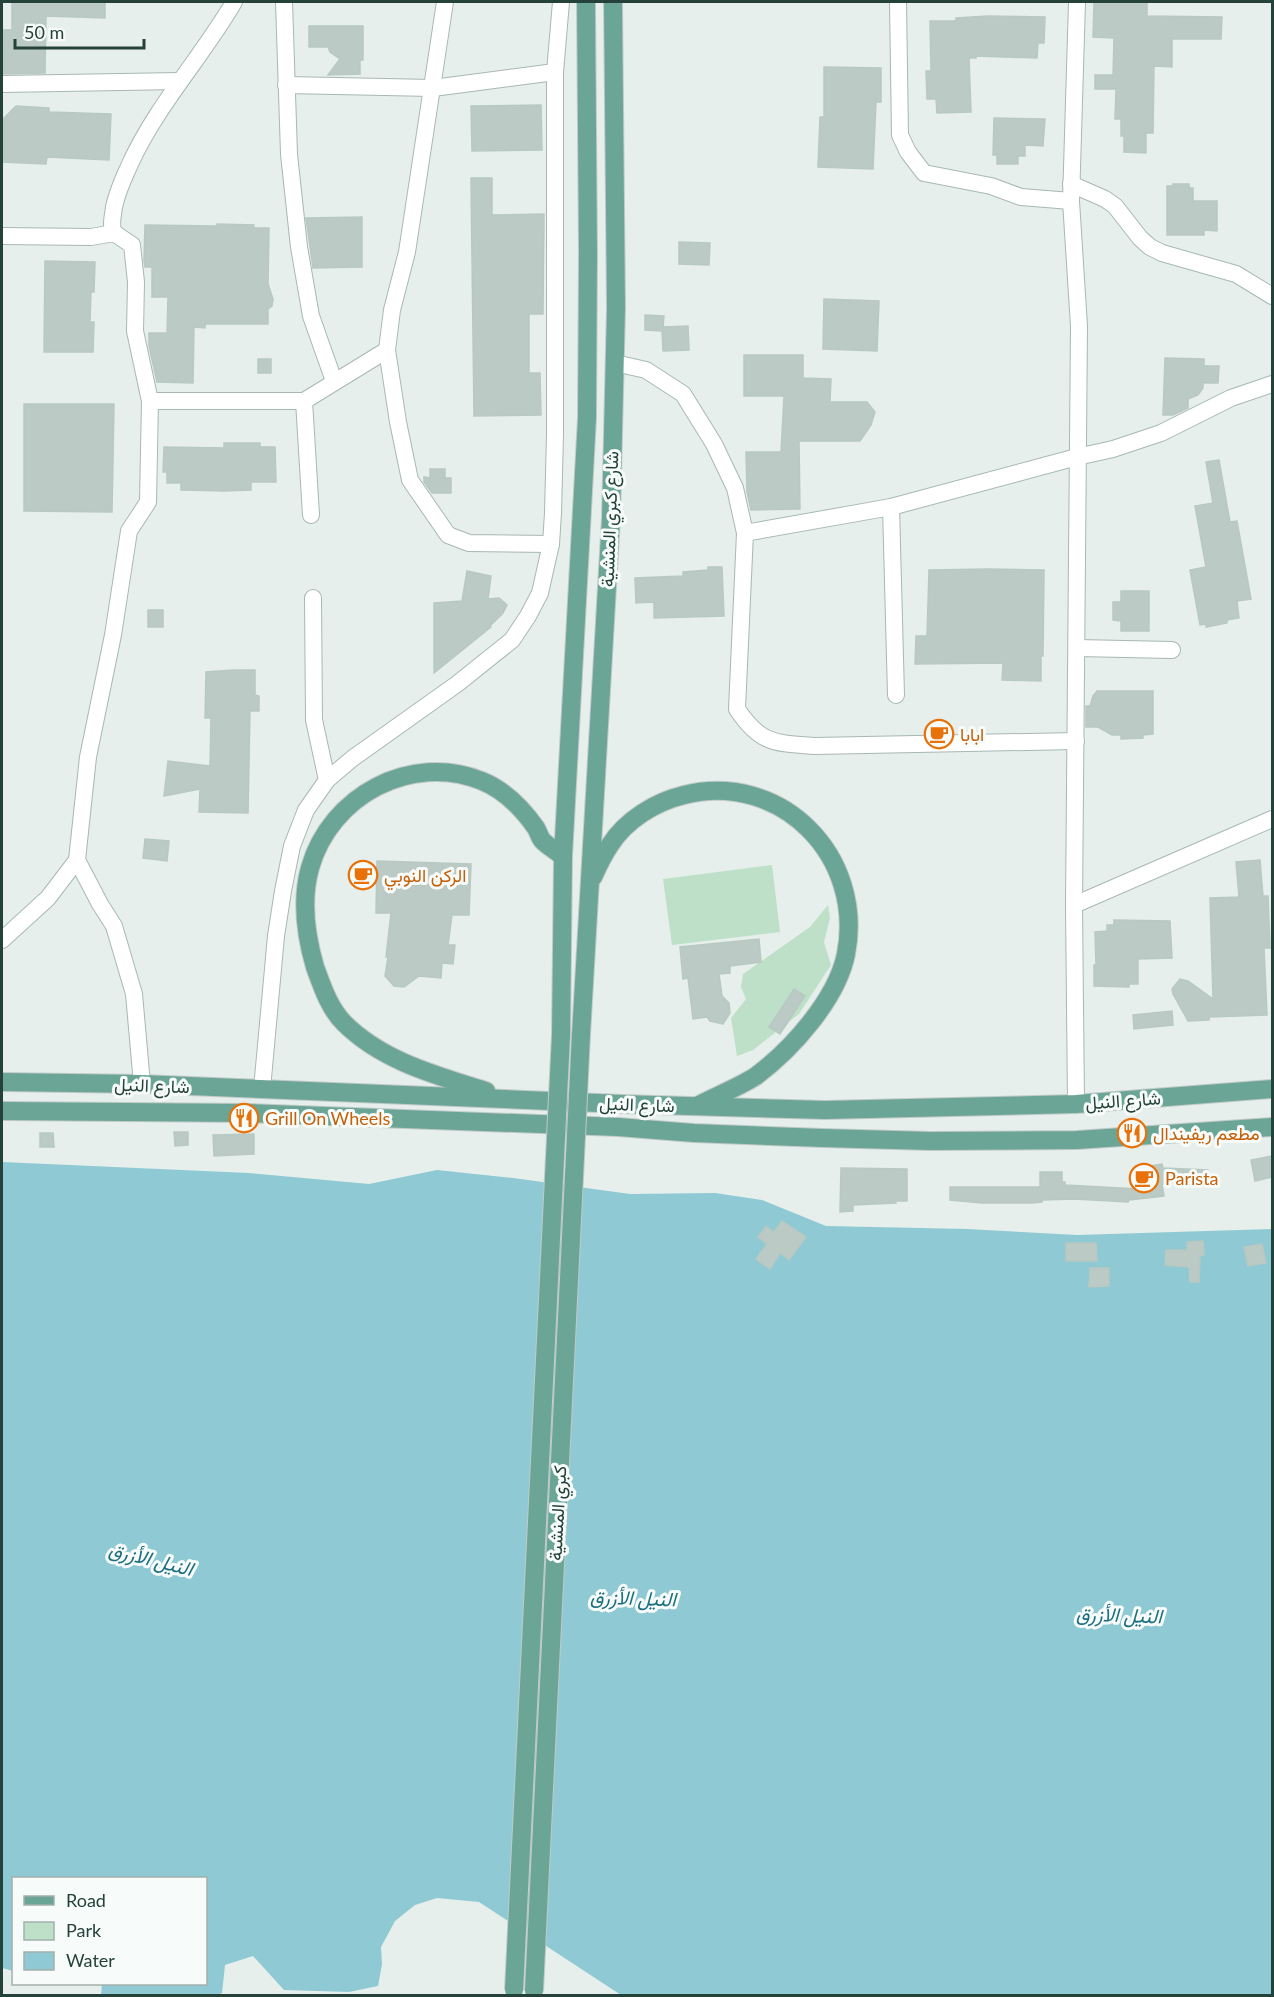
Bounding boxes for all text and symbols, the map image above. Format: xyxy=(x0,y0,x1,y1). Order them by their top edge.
scale bar xyxy=(15,12,144,50)
text: 50 m xyxy=(24,21,64,43)
street label: شارع كبري المنشية xyxy=(596,451,627,588)
cafe icon: ابابا xyxy=(923,718,955,750)
place label: ابابا xyxy=(960,723,984,745)
cafe icon: الركن النوبي xyxy=(347,859,379,891)
place label: الركن النوبي xyxy=(384,864,466,891)
street label: شارع النيل xyxy=(114,1073,190,1099)
street label: شارع النيل xyxy=(1085,1086,1162,1116)
street label: شارع النيل xyxy=(599,1092,675,1118)
restaurant icon: Grill On Wheels xyxy=(228,1102,260,1134)
place label: Grill On Wheels xyxy=(265,1107,390,1129)
restaurant icon: مطعم ريفيندال xyxy=(1116,1117,1148,1149)
place label: مطعم ريفيندال xyxy=(1153,1122,1260,1146)
cafe icon: Parista xyxy=(1128,1162,1160,1194)
place label: Parista xyxy=(1165,1167,1219,1189)
street label: كبري المنشية xyxy=(544,1465,575,1561)
water label: النيل الأزرق xyxy=(106,1536,198,1583)
water label: النيل الأزرق xyxy=(590,1584,679,1613)
water label: النيل الأزرق xyxy=(1076,1601,1165,1630)
legend xyxy=(12,1877,207,1985)
text: Road xyxy=(66,1889,106,1911)
text: Park xyxy=(66,1919,102,1941)
text: Water xyxy=(66,1949,115,1971)

